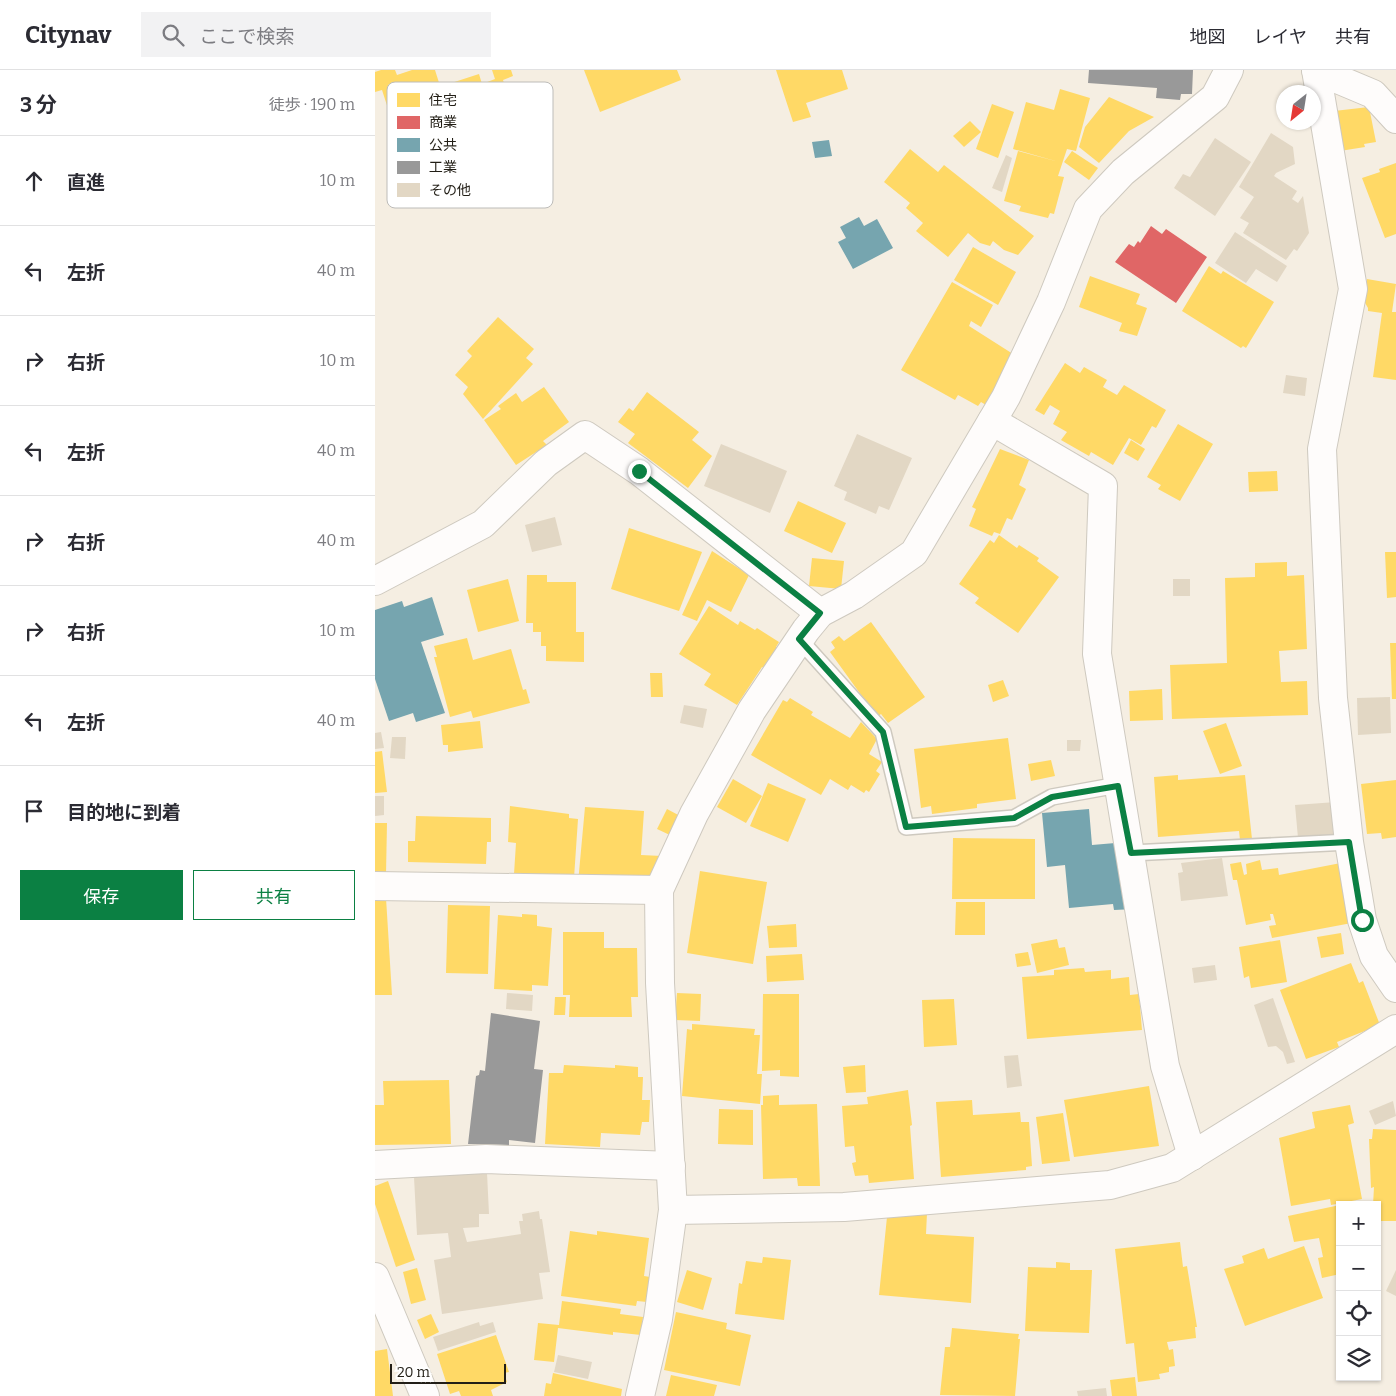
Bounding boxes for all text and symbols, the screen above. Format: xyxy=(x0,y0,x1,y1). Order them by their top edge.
search box xyxy=(141,12,491,57)
text: Citynav xyxy=(25,21,111,49)
icon: search xyxy=(159,21,187,49)
text: ここで検索 xyxy=(199,25,294,48)
text: 地図 xyxy=(1190,26,1226,48)
text: レイヤ xyxy=(1254,26,1307,48)
text: 共有 xyxy=(1335,26,1371,48)
legend xyxy=(387,82,553,208)
north arrow xyxy=(1276,85,1321,130)
text: 3 分 xyxy=(20,92,57,118)
text: 住宅 xyxy=(429,92,457,109)
text: 徒歩 · 190 m xyxy=(269,95,355,114)
text: 商業 xyxy=(429,114,457,131)
text: 公共 xyxy=(429,137,457,154)
text: 工業 xyxy=(429,159,457,176)
icon: ahead xyxy=(20,167,48,195)
text: 直進 xyxy=(67,171,105,194)
text: 10 m xyxy=(320,171,355,190)
text: その他 xyxy=(429,182,471,199)
icon: left xyxy=(20,257,48,285)
text: 左折 xyxy=(67,261,105,284)
text: 40 m xyxy=(317,261,355,280)
icon: right xyxy=(20,347,48,375)
text: 右折 xyxy=(67,351,105,374)
text: 10 m xyxy=(320,351,355,370)
icon: left xyxy=(20,437,48,465)
text: 左折 xyxy=(67,441,105,464)
text: 40 m xyxy=(317,441,355,460)
route end xyxy=(628,460,651,483)
icon: right xyxy=(20,527,48,555)
text: 右折 xyxy=(67,531,105,554)
text: 40 m xyxy=(317,531,355,550)
icon: right xyxy=(20,617,48,645)
text: 右折 xyxy=(67,621,105,644)
text: 10 m xyxy=(320,621,355,640)
icon: left xyxy=(20,707,48,735)
text: 左折 xyxy=(67,711,105,734)
text: 40 m xyxy=(317,711,355,730)
icon: arrive xyxy=(20,797,48,825)
text: 目的地に到着 xyxy=(67,801,181,824)
button: 保存 xyxy=(20,870,183,920)
button: 共有 xyxy=(193,870,355,920)
route start xyxy=(1351,909,1374,932)
map controls xyxy=(1336,1201,1381,1381)
button: + xyxy=(1336,1201,1381,1246)
button: − xyxy=(1336,1246,1381,1291)
button: locate xyxy=(1336,1291,1381,1336)
button: layers xyxy=(1336,1336,1381,1381)
scale bar xyxy=(390,1361,506,1384)
text: 20 m xyxy=(397,1364,430,1381)

